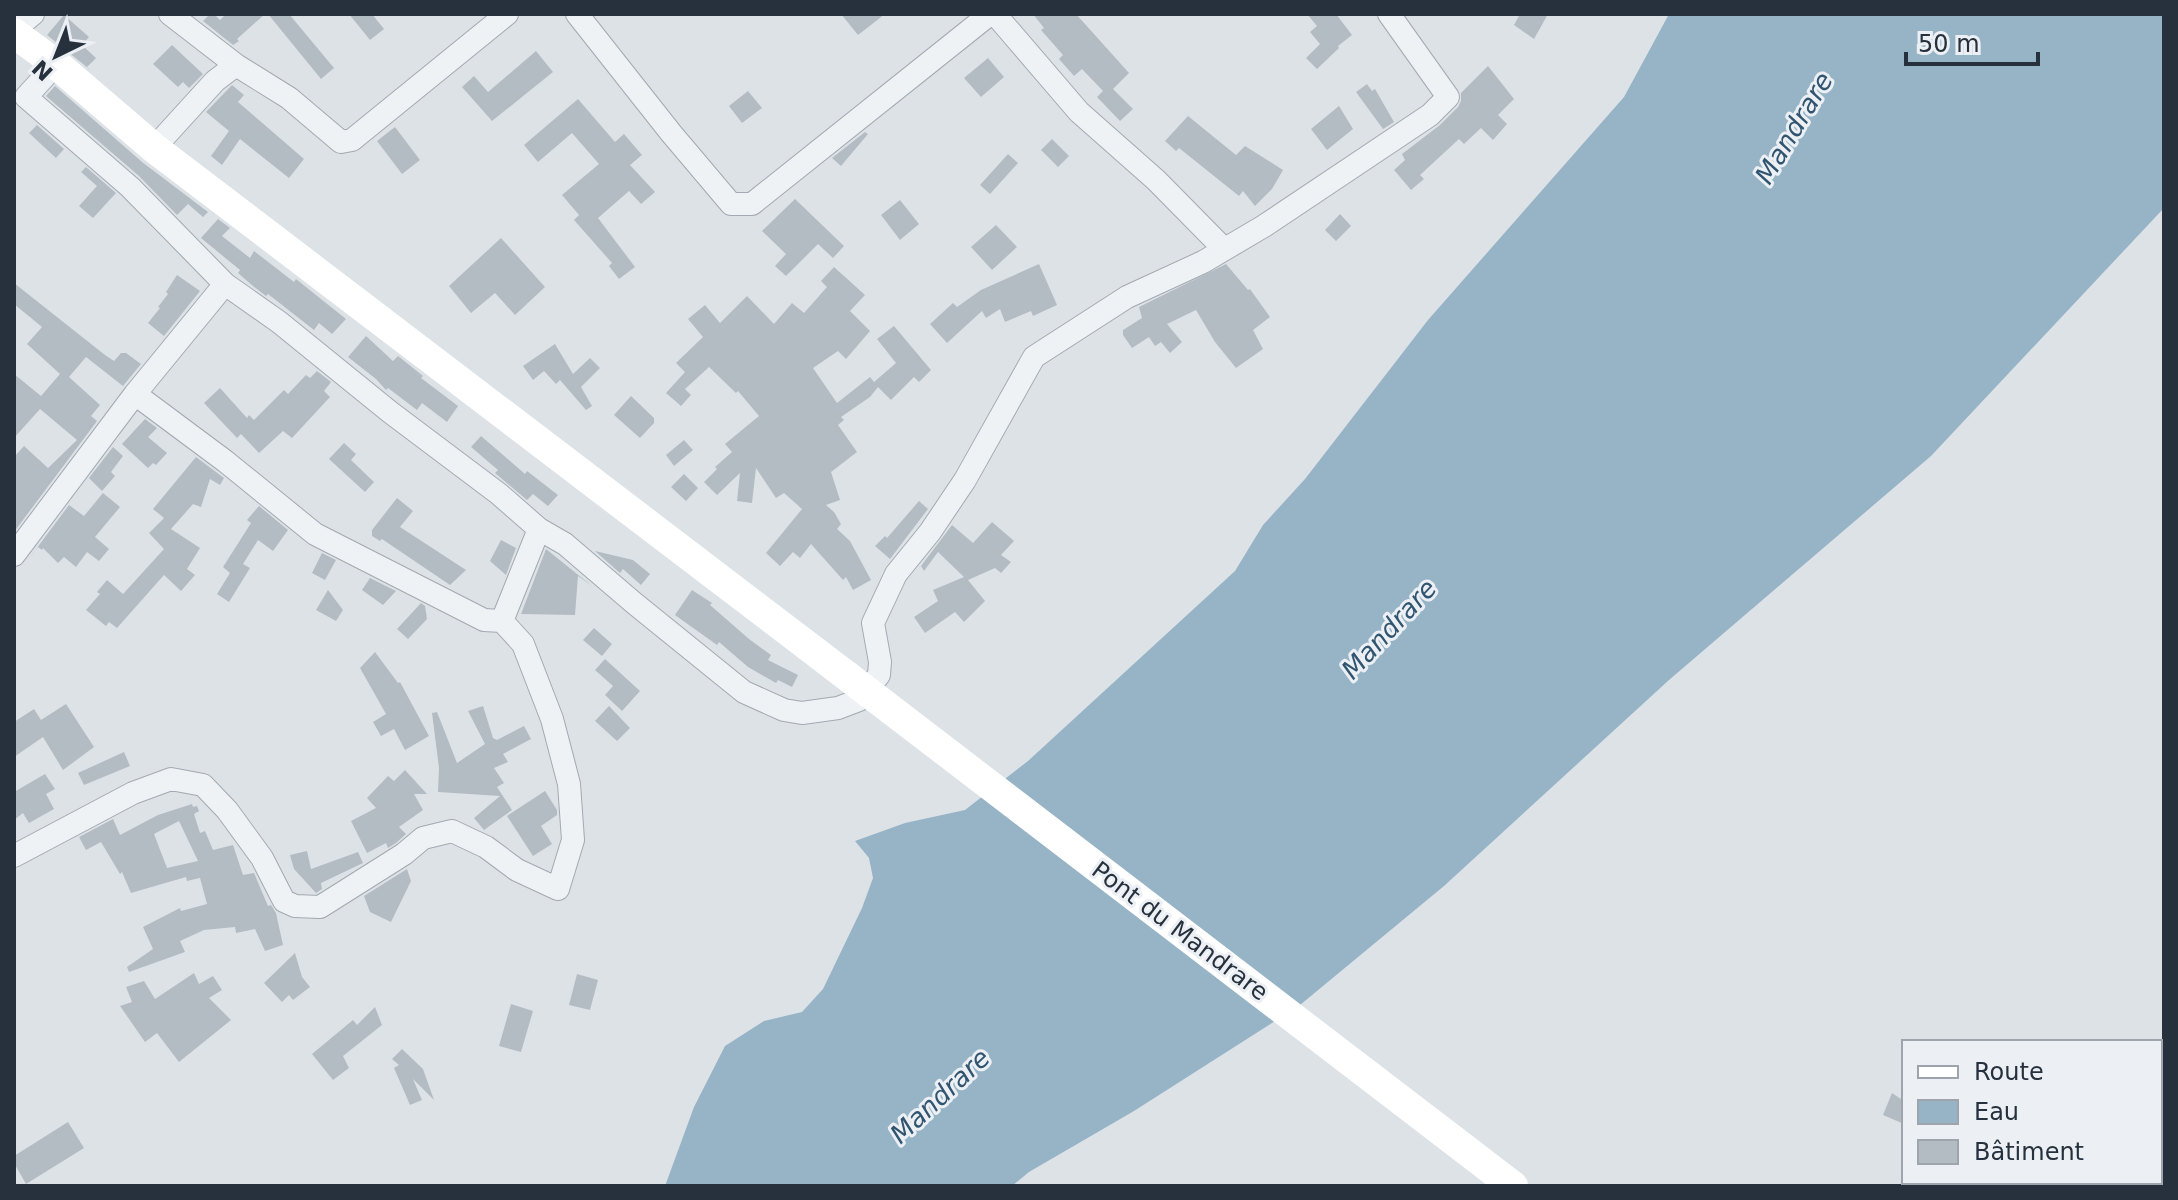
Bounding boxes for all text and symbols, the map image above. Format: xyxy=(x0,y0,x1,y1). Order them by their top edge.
north arrow xyxy=(16,16,96,96)
scale bar xyxy=(1906,16,2038,66)
text: 50 m xyxy=(1918,30,1980,58)
text: N xyxy=(27,55,58,86)
water label: Mandrare xyxy=(1749,67,1839,189)
water label: Mandrare xyxy=(1336,573,1442,685)
street label: Pont du Mandrare xyxy=(1086,856,1274,1006)
legend xyxy=(1902,1040,2162,1184)
water label: Mandrare xyxy=(884,1043,996,1149)
text: Route xyxy=(1974,1058,2044,1086)
text: Eau xyxy=(1974,1098,2019,1126)
text: Bâtiment xyxy=(1974,1138,2084,1166)

